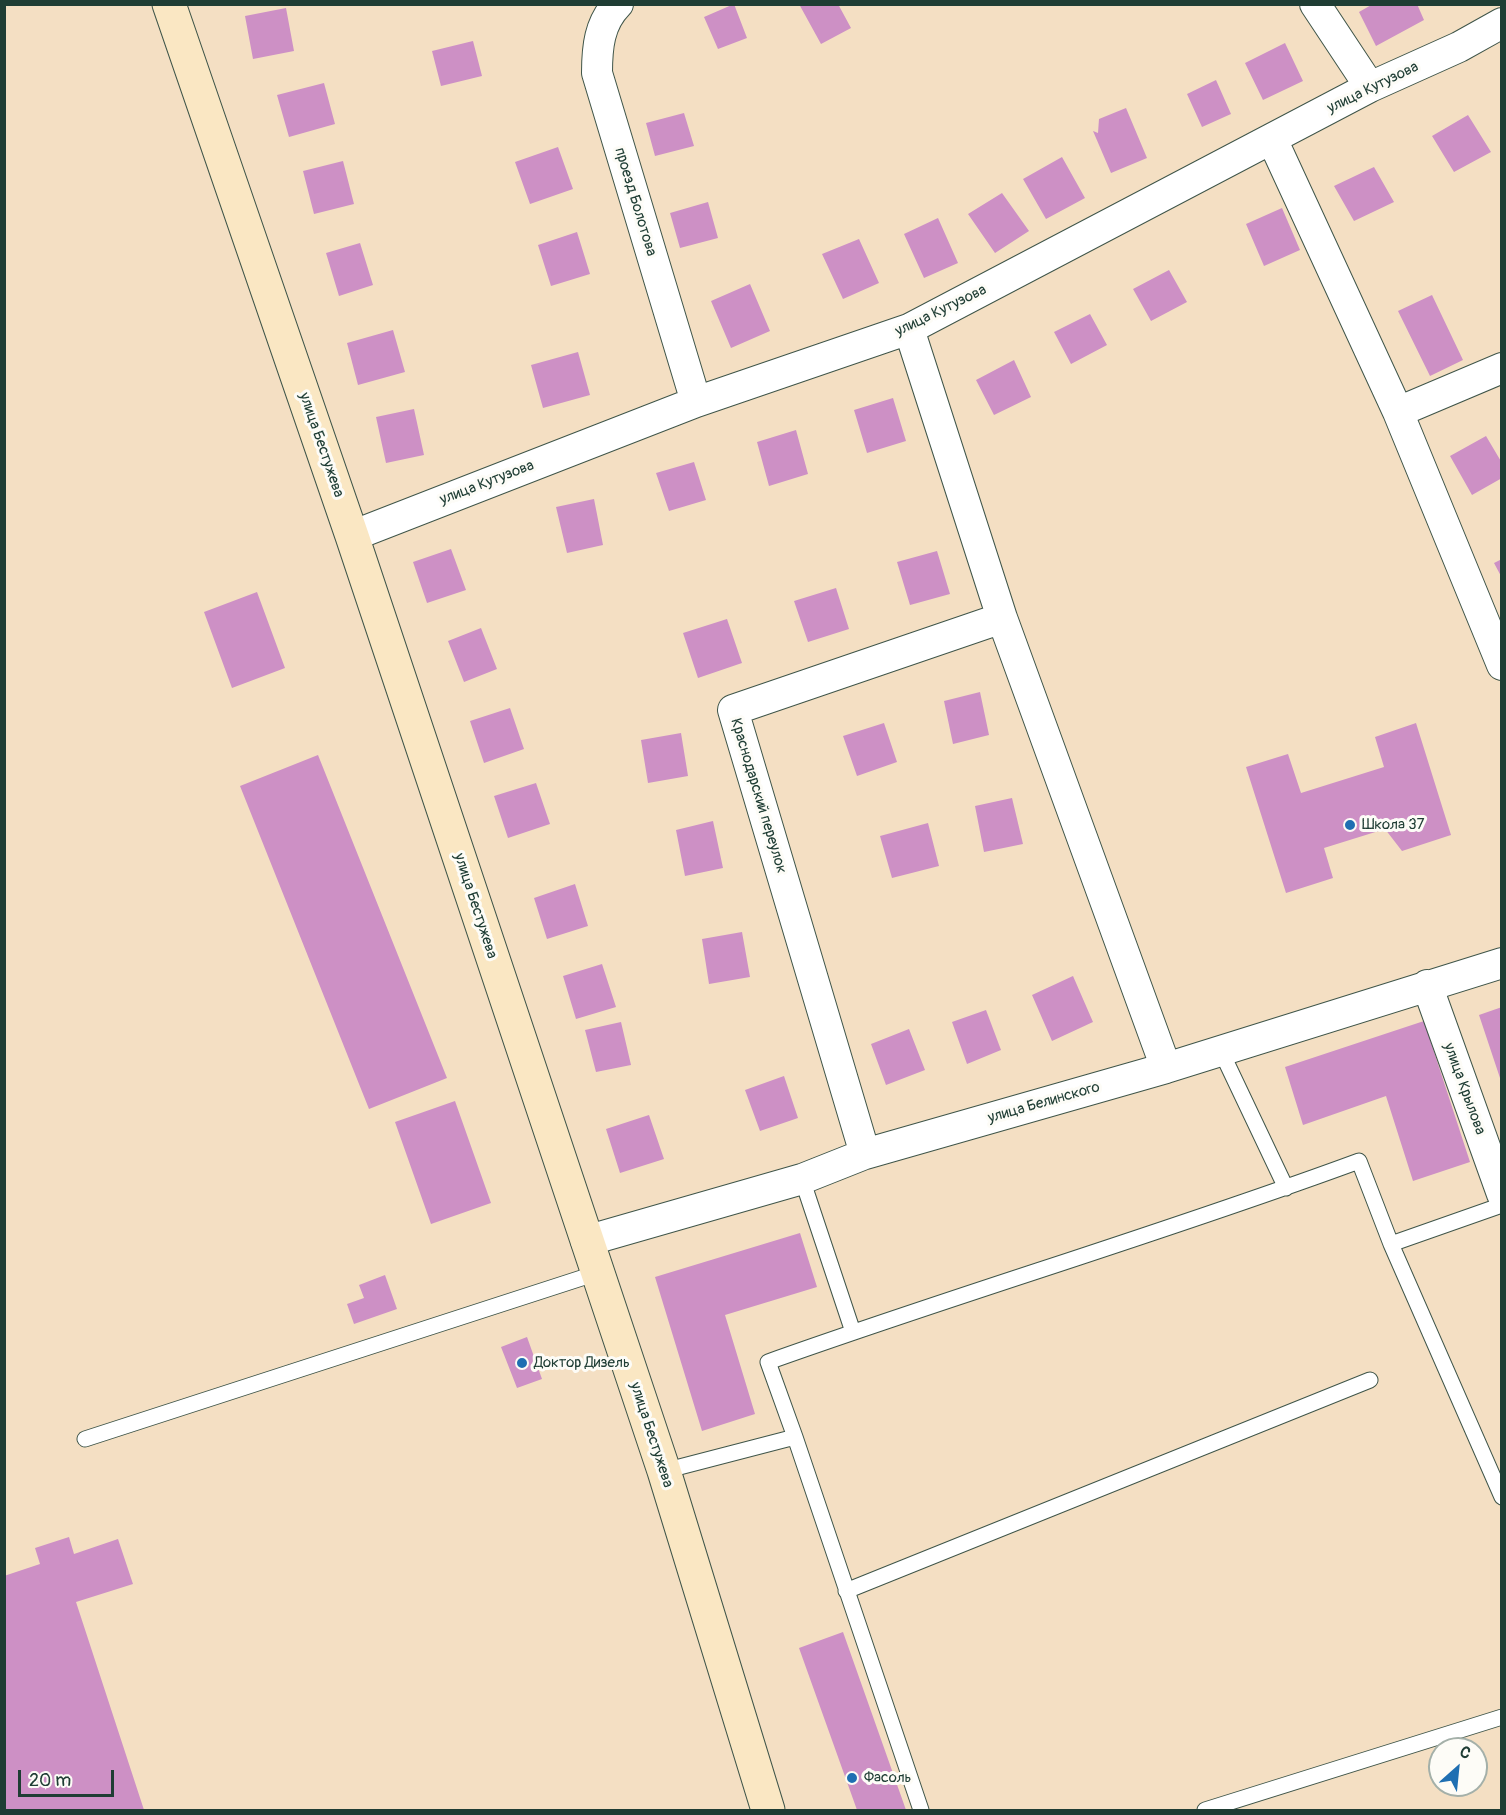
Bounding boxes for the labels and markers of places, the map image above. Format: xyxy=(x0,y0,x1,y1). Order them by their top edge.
place label: Школа 37 xyxy=(1362,816,1424,834)
marker: Школа 37 xyxy=(1343,818,1357,832)
place label: Доктор Дизель xyxy=(534,1354,630,1372)
marker: Доктор Дизель xyxy=(515,1356,529,1370)
place label: Фасоль xyxy=(864,1769,911,1787)
marker: Фасоль xyxy=(845,1771,859,1785)

